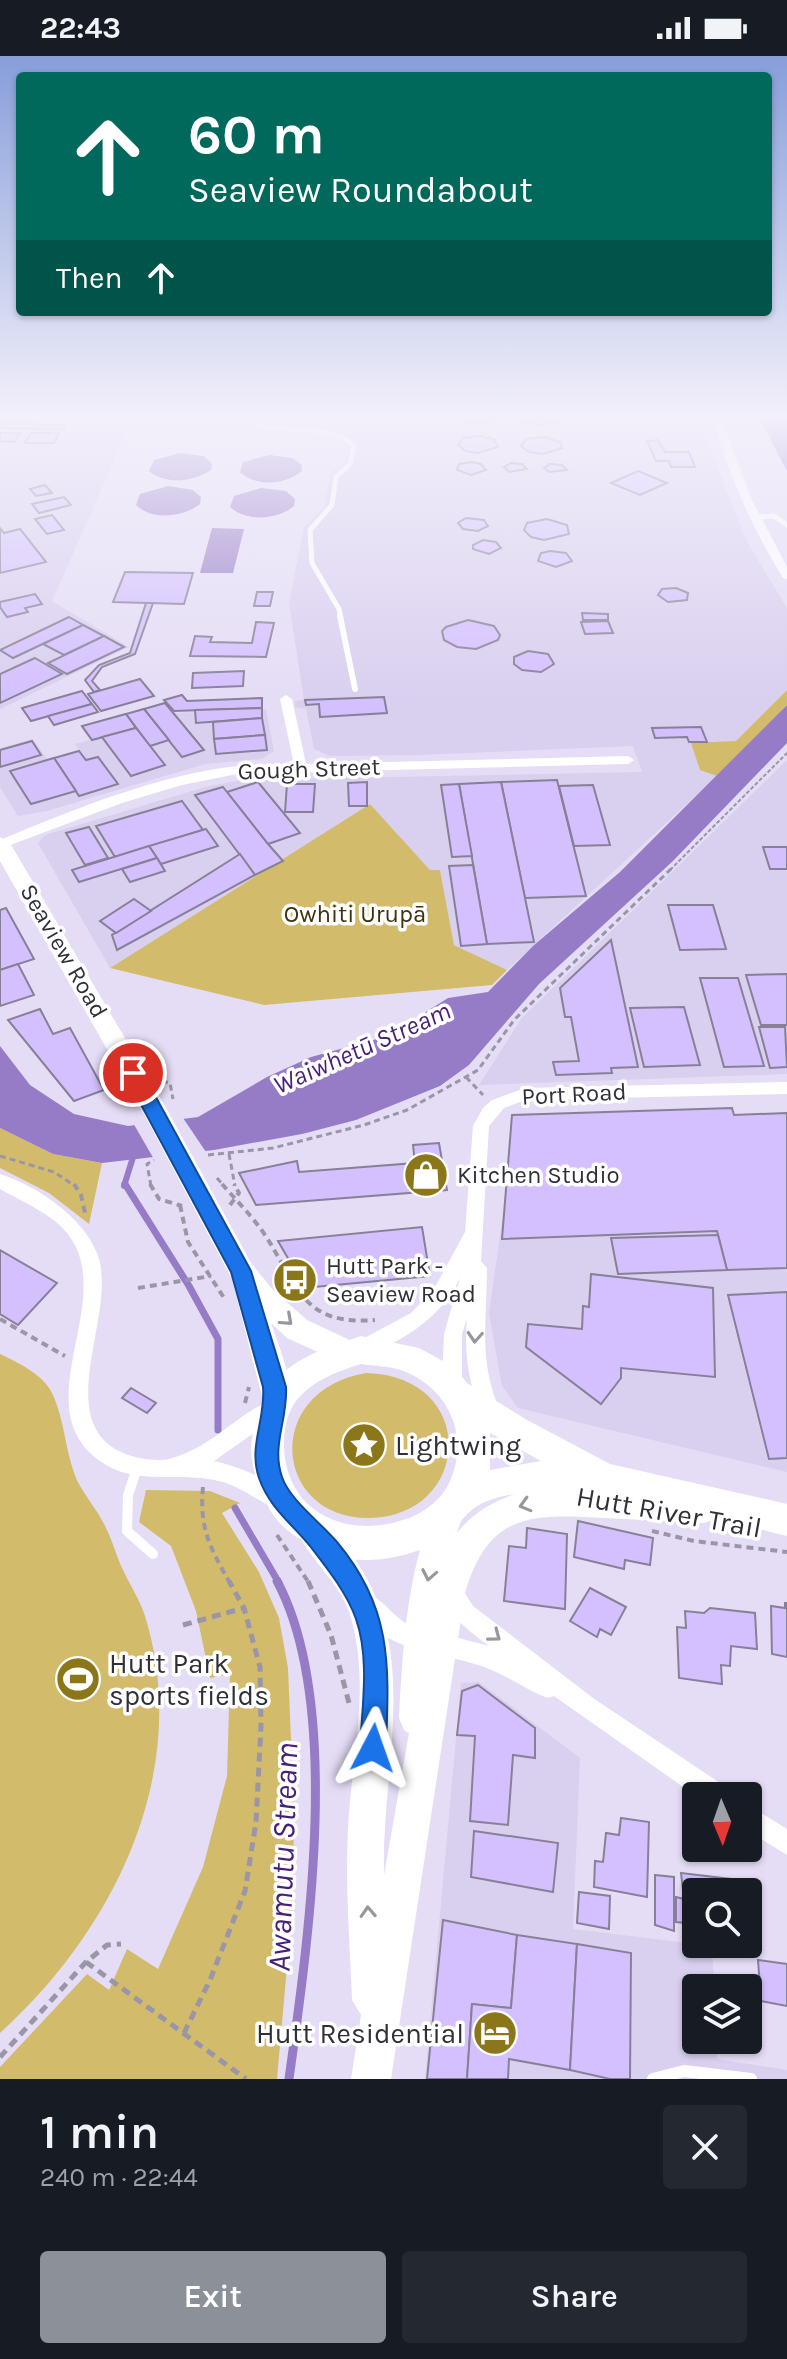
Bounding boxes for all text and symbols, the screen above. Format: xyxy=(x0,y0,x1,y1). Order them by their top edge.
text: 22:43 xyxy=(40,10,121,46)
text: 60 m xyxy=(188,102,325,167)
icon: ahead xyxy=(56,104,160,208)
text: Seaview Roundabout xyxy=(188,169,533,211)
icon: ahead xyxy=(139,256,183,300)
text: Then xyxy=(56,260,123,296)
street label: Gough Street xyxy=(237,753,381,785)
street label: Seaview Road xyxy=(14,879,114,1023)
park label: Owhiti Urupā xyxy=(284,900,426,928)
water label: Waiwhetū Stream xyxy=(269,995,455,1101)
pin xyxy=(99,1039,167,1107)
icon: arrive xyxy=(111,1051,155,1095)
street label: Port Road xyxy=(521,1077,627,1111)
shop icon: Kitchen Studio xyxy=(402,1151,450,1199)
place label: Kitchen Studio xyxy=(457,1161,620,1189)
place label: Hutt Park - Seaview Road xyxy=(326,1252,476,1308)
bus stop icon: Hutt Park - Seaview Road xyxy=(271,1256,319,1304)
one-way arrow xyxy=(278,1310,293,1325)
one-way arrow xyxy=(467,1331,484,1344)
place icon: Lightwing xyxy=(340,1421,388,1469)
place label: Lightwing xyxy=(395,1429,521,1462)
street label: Hutt River Trail xyxy=(574,1479,764,1545)
one-way arrow xyxy=(519,1496,532,1512)
one-way arrow xyxy=(421,1568,438,1582)
one-way arrow xyxy=(486,1627,501,1641)
place label: Hutt Park sports fields xyxy=(109,1647,269,1712)
sports icon: Hutt Park sports fields xyxy=(54,1655,102,1703)
position arrow xyxy=(331,1706,415,1790)
water label: Awamutu Stream xyxy=(261,1742,305,1972)
north arrow xyxy=(682,1782,762,1862)
map controls xyxy=(682,1782,762,2054)
button: search xyxy=(682,1878,762,1958)
one-way arrow xyxy=(360,1905,377,1918)
button: layers xyxy=(682,1974,762,2054)
hotel icon: Hutt Residential xyxy=(471,2009,519,2057)
place label: Hutt Residential xyxy=(256,2017,464,2050)
text: 1 min xyxy=(40,2104,159,2160)
button: close xyxy=(663,2105,747,2189)
text: 240 m · 22:44 xyxy=(40,2162,198,2193)
button: Exit xyxy=(40,2251,386,2343)
button: Share xyxy=(402,2251,747,2343)

